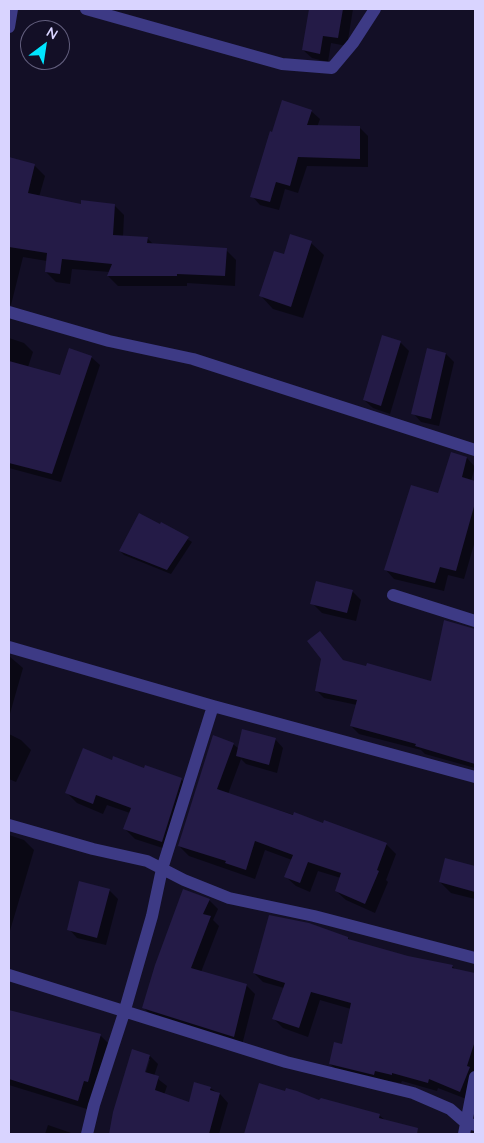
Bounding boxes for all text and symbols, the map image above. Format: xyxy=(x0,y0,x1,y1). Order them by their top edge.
north arrow xyxy=(20,20,70,70)
text: N xyxy=(43,23,61,43)

